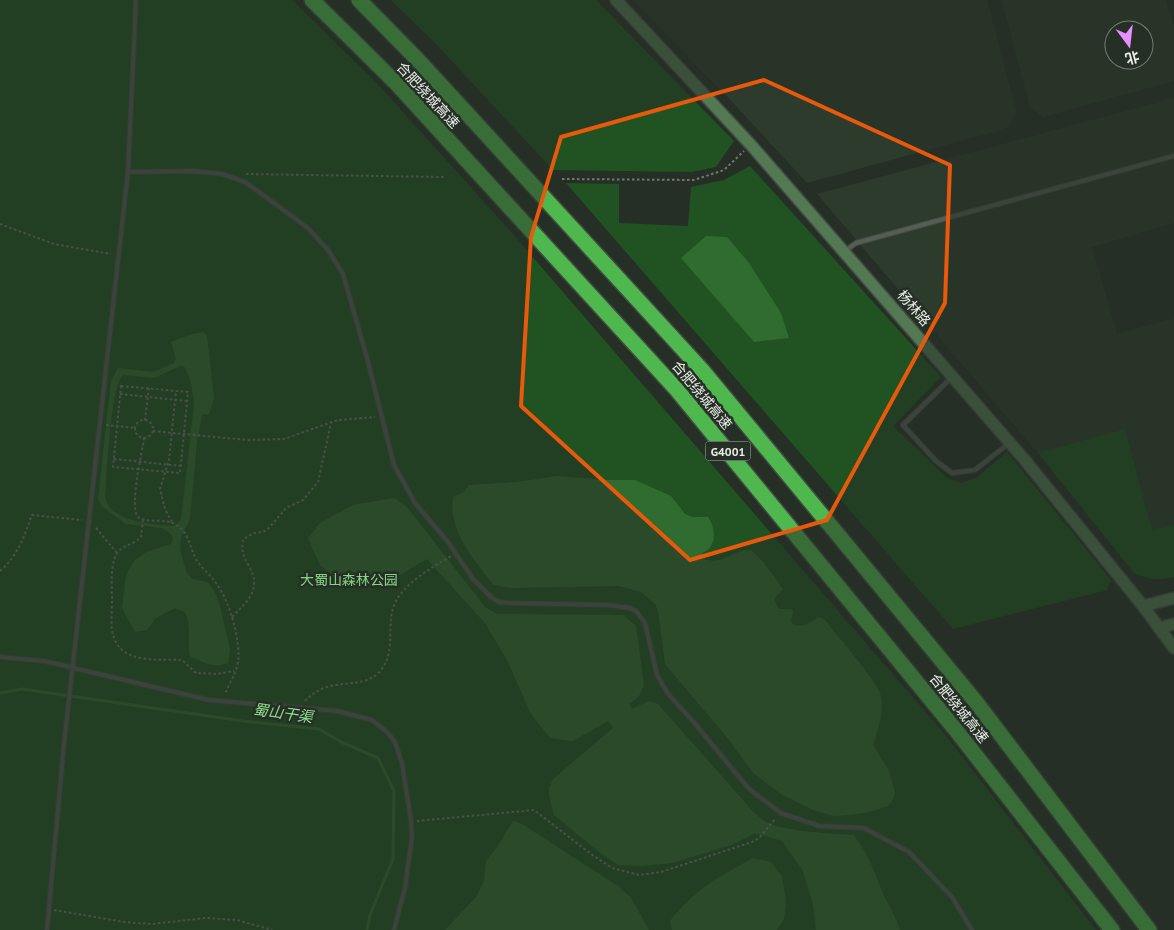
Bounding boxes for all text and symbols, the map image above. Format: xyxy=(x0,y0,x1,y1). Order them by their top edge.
north arrow xyxy=(1104,20,1154,70)
text: 北 xyxy=(1123,47,1141,68)
street label: 合肥绕城高速 xyxy=(393,58,463,132)
street label: 杨林路 xyxy=(893,286,935,330)
street label: 合肥绕城高速 xyxy=(668,357,736,433)
road number: G4001 xyxy=(706,442,750,461)
park label: 大蜀山森林公园 xyxy=(300,571,398,589)
street label: 合肥绕城高速 xyxy=(926,670,992,746)
water label: 蜀山干渠 xyxy=(252,699,316,727)

